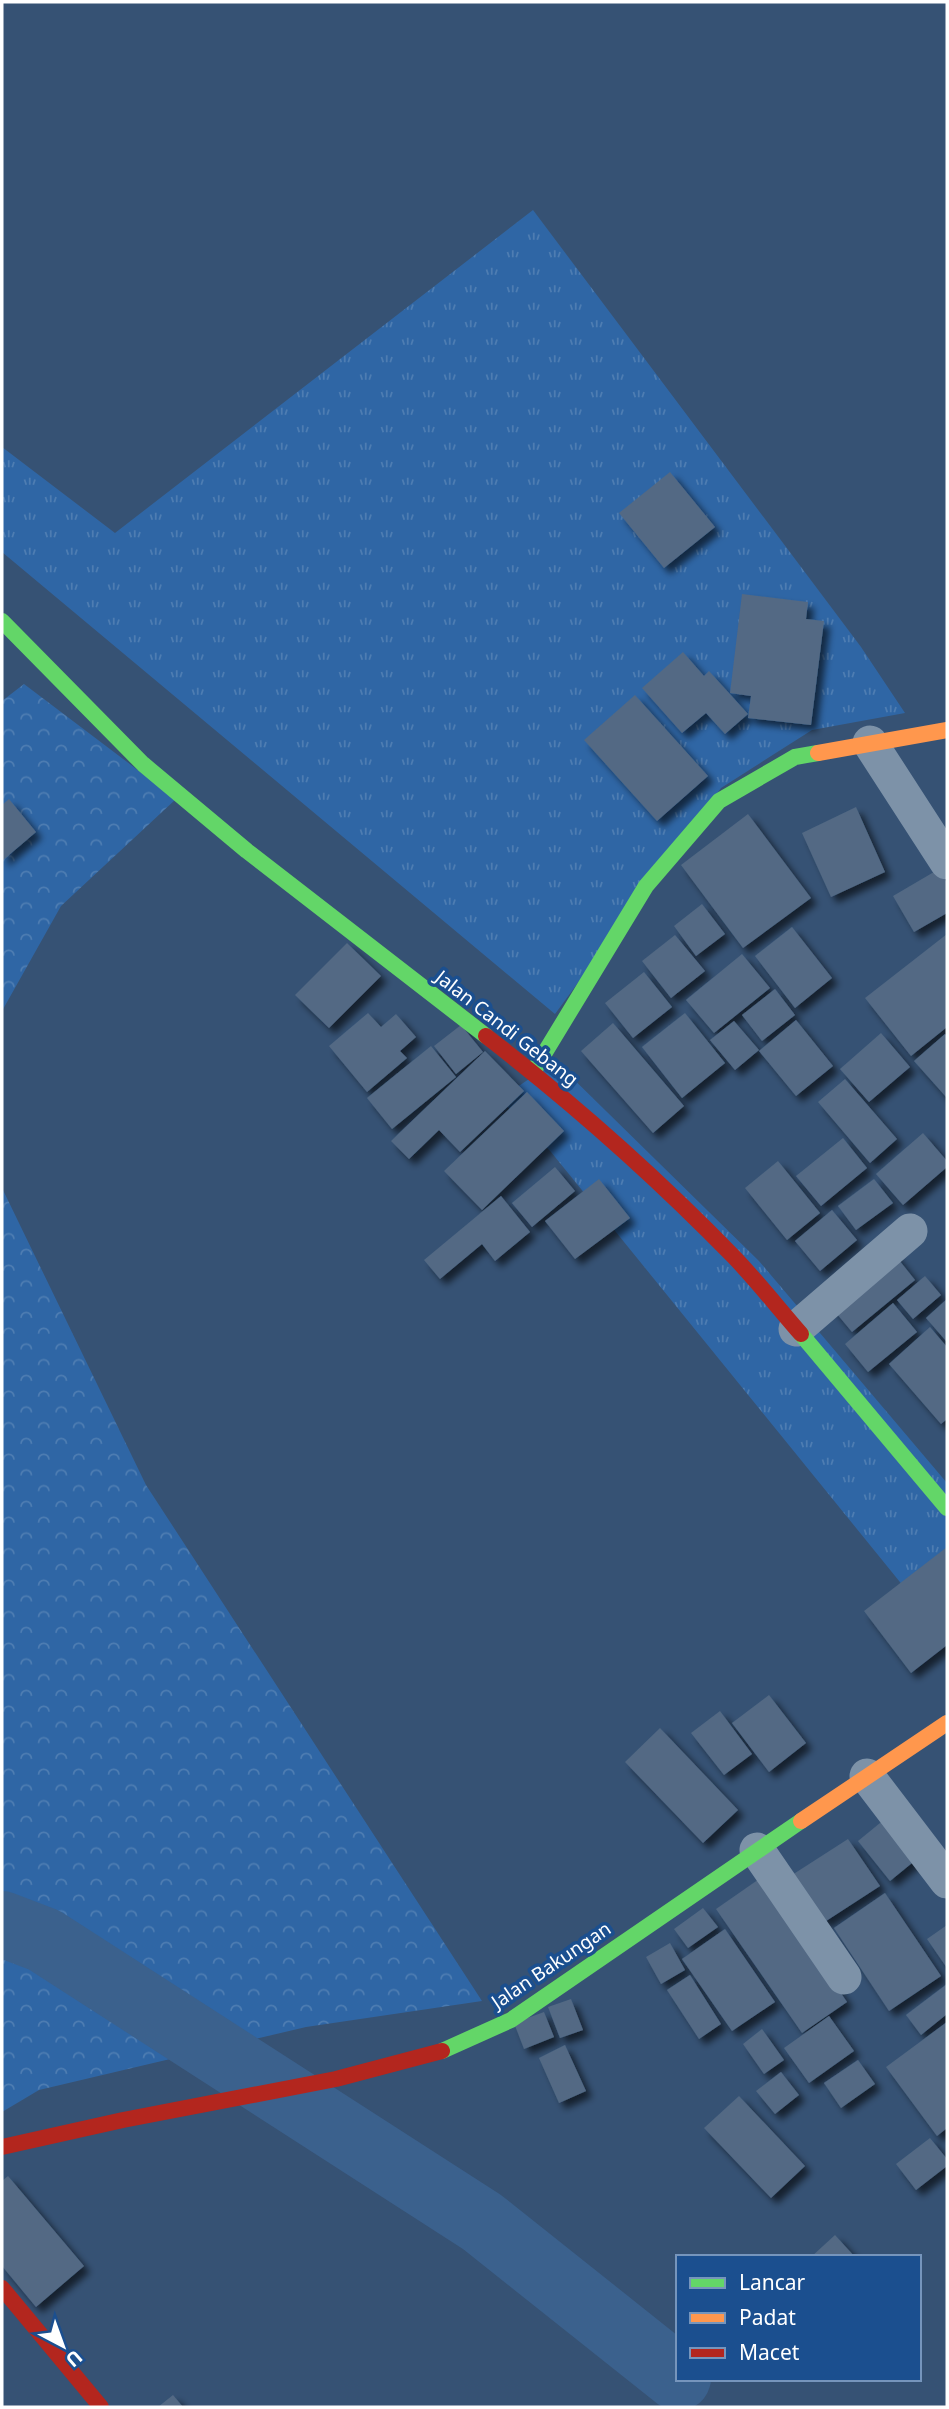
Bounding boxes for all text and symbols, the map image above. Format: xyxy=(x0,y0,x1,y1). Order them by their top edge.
street label: Jalan Candi Gebang xyxy=(429,963,584,1092)
street label: Jalan Bakungan xyxy=(485,1915,616,2016)
legend xyxy=(676,2255,921,2381)
text: Lancar xyxy=(739,2268,806,2296)
text: Padat xyxy=(739,2303,796,2331)
north arrow xyxy=(28,2311,98,2381)
text: Macet xyxy=(739,2338,800,2366)
text: U xyxy=(60,2344,88,2373)

